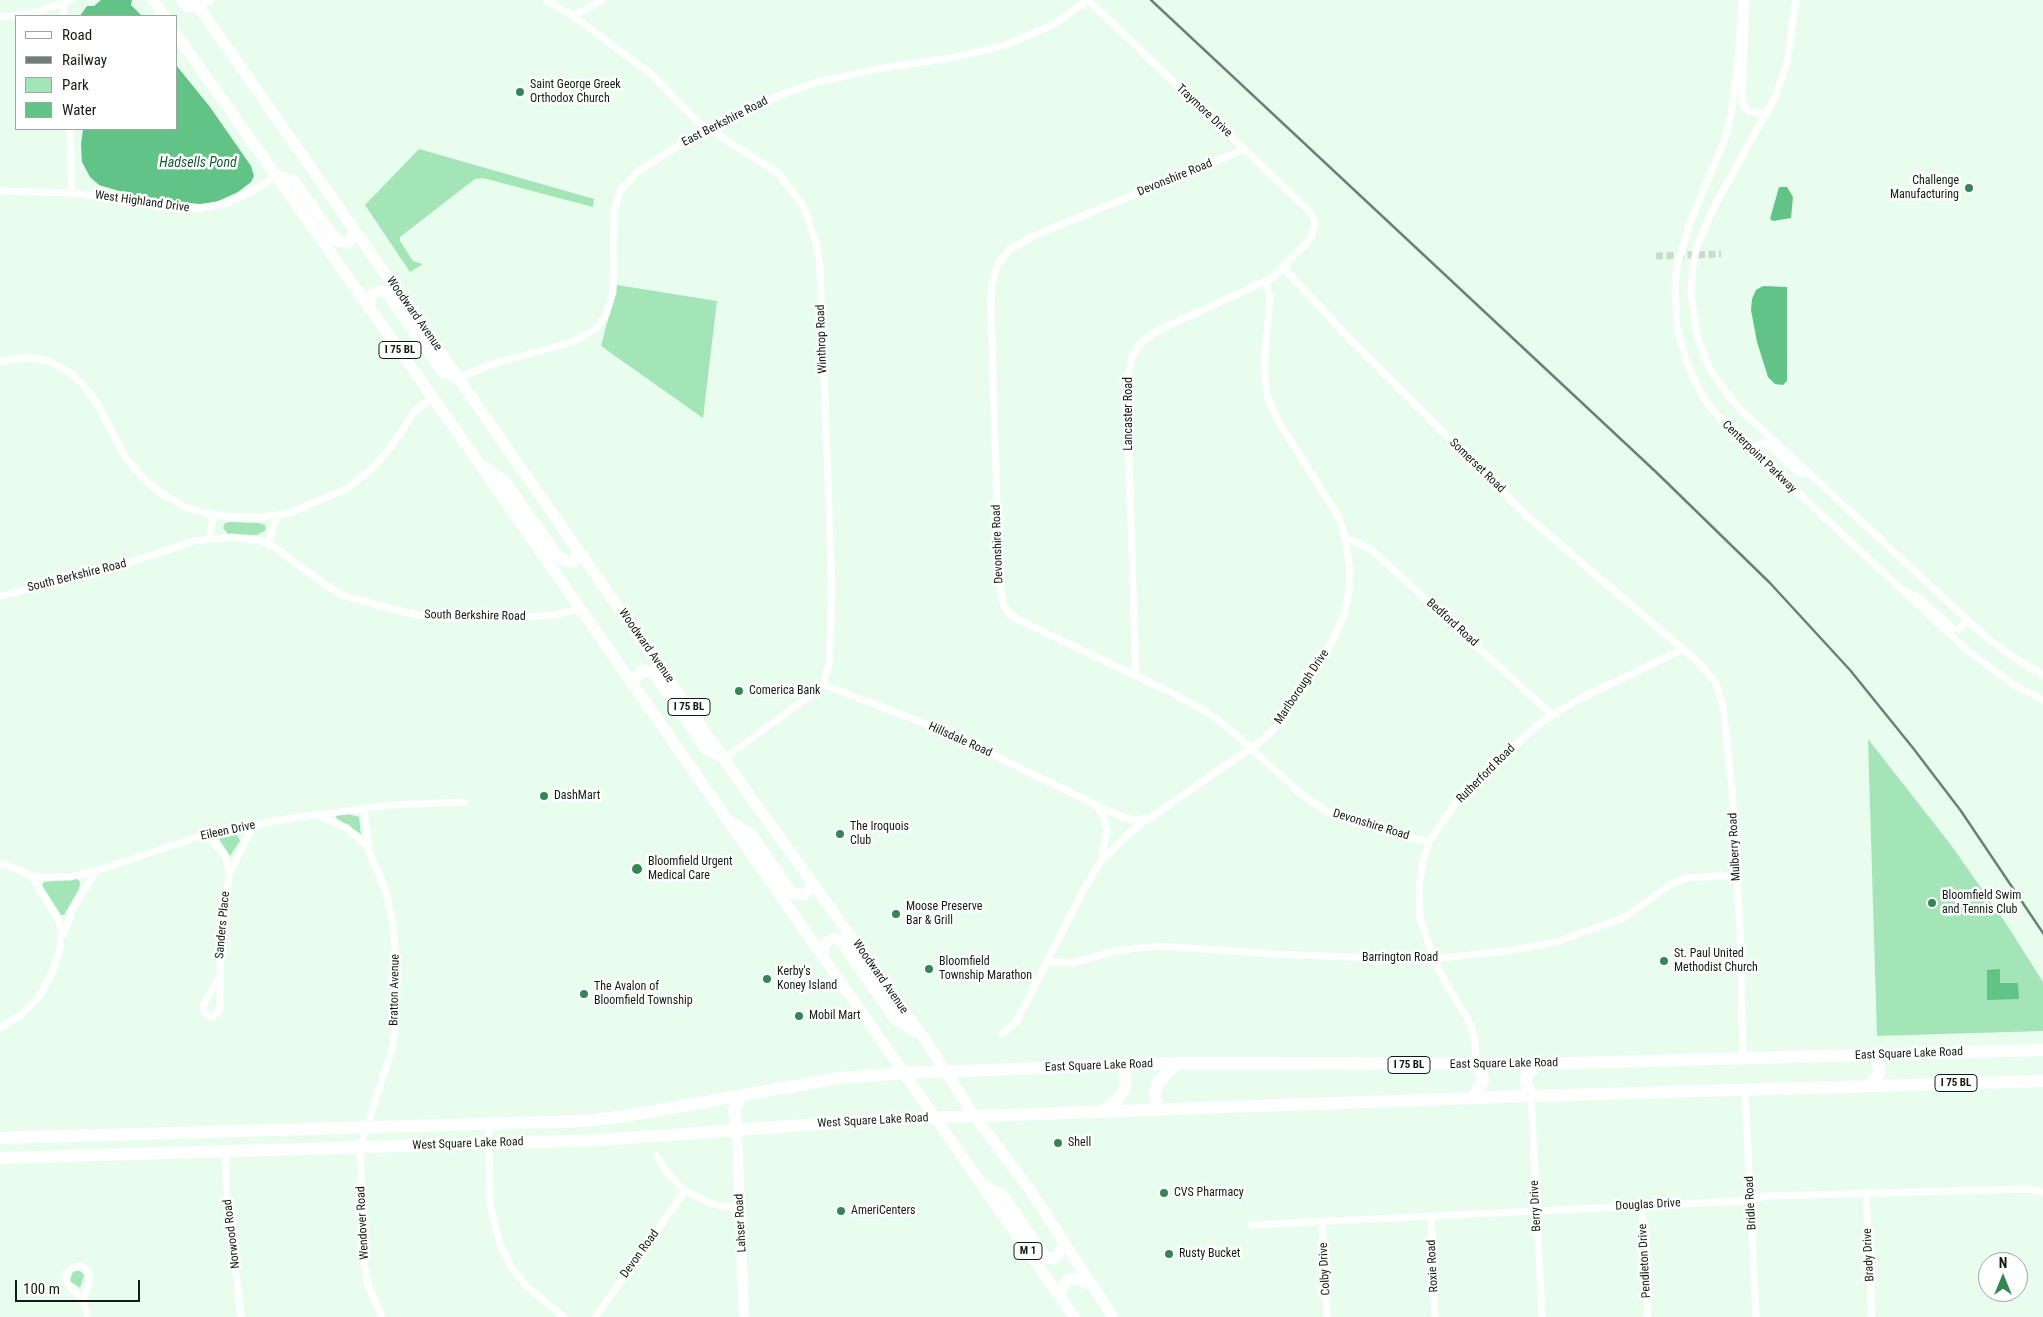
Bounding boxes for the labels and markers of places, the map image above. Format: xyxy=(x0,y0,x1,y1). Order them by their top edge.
place label: Saint George Greek Orthodox Church xyxy=(530,78,621,106)
marker: Saint George Greek Orthodox Church xyxy=(514,86,526,98)
place label: Challenge Manufacturing xyxy=(1890,174,1959,202)
marker: Challenge Manufacturing xyxy=(1963,182,1975,194)
place label: Comerica Bank xyxy=(749,684,820,698)
marker: Comerica Bank xyxy=(733,685,745,697)
place label: DashMart xyxy=(554,789,600,803)
marker: DashMart xyxy=(538,790,550,802)
place label: The Iroquois Club xyxy=(850,820,909,848)
marker: The Iroquois Club xyxy=(834,828,846,840)
place label: Bloomfield Urgent Medical Care xyxy=(648,855,733,883)
marker: Bloomfield Urgent Medical Care xyxy=(630,862,644,876)
place label: Bloomfield Swim and Tennis Club xyxy=(1942,889,2021,917)
marker: Bloomfield Swim and Tennis Club xyxy=(1926,897,1938,909)
place label: Moose Preserve Bar & Grill xyxy=(906,900,982,928)
marker: Moose Preserve Bar & Grill xyxy=(890,908,902,920)
place label: St. Paul United Methodist Church xyxy=(1674,947,1758,975)
place label: Bloomfield Township Marathon xyxy=(939,955,1032,983)
marker: St. Paul United Methodist Church xyxy=(1658,955,1670,967)
marker: Bloomfield Township Marathon xyxy=(923,963,935,975)
place label: Kerby's Koney Island xyxy=(777,965,837,993)
marker: Kerby's Koney Island xyxy=(761,973,773,985)
place label: The Avalon of Bloomfield Township xyxy=(594,980,693,1008)
marker: The Avalon of Bloomfield Township xyxy=(578,988,590,1000)
place label: Mobil Mart xyxy=(809,1009,861,1023)
marker: Mobil Mart xyxy=(793,1010,805,1022)
place label: Shell xyxy=(1068,1136,1091,1150)
marker: Shell xyxy=(1052,1137,1064,1149)
place label: CVS Pharmacy xyxy=(1174,1186,1244,1200)
marker: CVS Pharmacy xyxy=(1158,1187,1170,1199)
place label: AmeriCenters xyxy=(851,1204,916,1218)
marker: AmeriCenters xyxy=(835,1205,847,1217)
place label: Rusty Bucket xyxy=(1179,1247,1240,1261)
marker: Rusty Bucket xyxy=(1163,1248,1175,1260)

